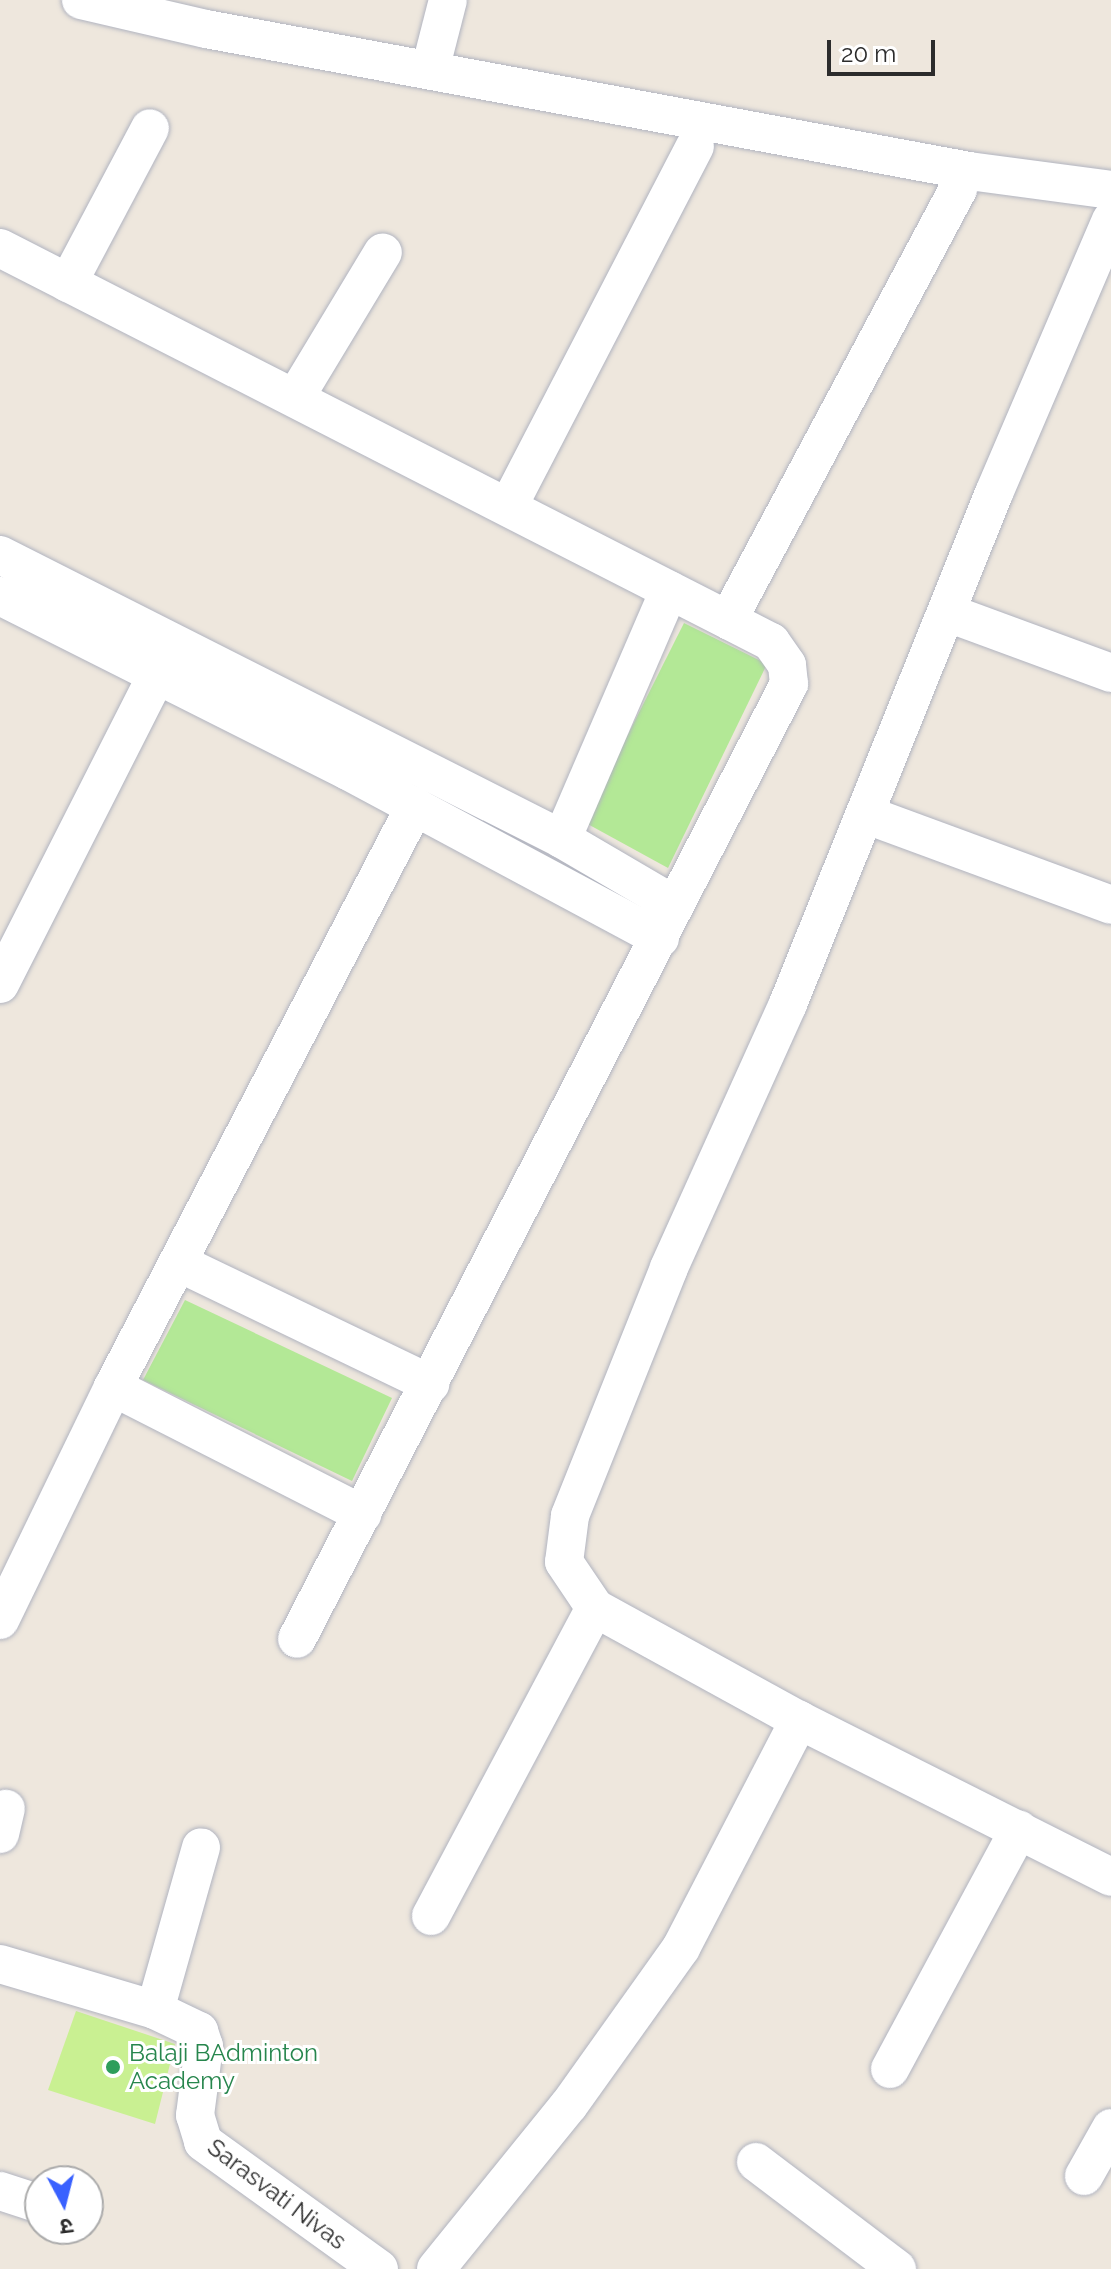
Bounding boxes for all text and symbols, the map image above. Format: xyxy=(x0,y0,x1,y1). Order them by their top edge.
scale bar xyxy=(831,24,939,74)
text: 20 m xyxy=(841,39,896,68)
place label: Balaji BAdminton Academy xyxy=(129,2039,318,2095)
marker: Balaji BAdminton Academy xyxy=(104,2058,122,2076)
street label: Sarasvati Nivas xyxy=(202,2132,352,2256)
north arrow xyxy=(24,2165,104,2245)
text: उ xyxy=(59,2213,75,2241)

